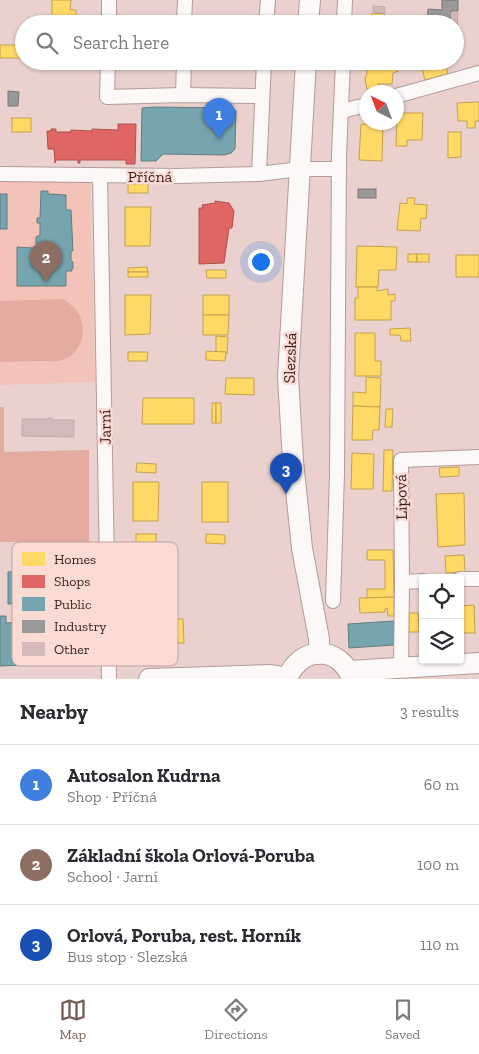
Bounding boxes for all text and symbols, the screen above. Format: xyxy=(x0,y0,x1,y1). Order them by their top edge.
search box xyxy=(15,15,464,70)
icon: search xyxy=(33,29,61,57)
text: Search here xyxy=(73,31,169,54)
north arrow xyxy=(359,85,404,130)
pin: 1 xyxy=(203,98,235,139)
street label: Příčná xyxy=(128,167,173,186)
pin: 2 xyxy=(30,241,62,282)
your location xyxy=(248,249,274,275)
street label: Slezská xyxy=(280,332,300,384)
street label: Jarní xyxy=(95,409,115,445)
pin: 3 xyxy=(270,453,302,494)
street label: Lipová xyxy=(391,474,411,520)
legend xyxy=(12,542,178,666)
text: Homes xyxy=(54,551,96,568)
text: Shops xyxy=(54,573,90,590)
map controls xyxy=(419,574,464,664)
button: locate xyxy=(419,574,464,619)
text: Public xyxy=(54,596,91,613)
text: Industry xyxy=(54,618,107,635)
button: layers xyxy=(419,619,464,664)
text: Other xyxy=(54,641,90,658)
text: Nearby xyxy=(20,699,88,724)
text: 3 results xyxy=(400,702,459,721)
text: Autosalon Kudrna xyxy=(67,764,221,787)
text: 1 xyxy=(33,775,39,794)
text: 60 m xyxy=(424,775,459,794)
text: Shop · Příčná xyxy=(67,787,157,806)
text: Základní škola Orlová-Poruba xyxy=(67,844,315,867)
text: 2 xyxy=(32,855,40,874)
text: 100 m xyxy=(417,855,459,874)
text: School · Jarní xyxy=(67,867,158,886)
text: Orlová, Poruba, rest. Horník xyxy=(67,924,301,947)
text: 3 xyxy=(32,935,40,954)
text: 110 m xyxy=(420,935,459,954)
text: Bus stop · Slezská xyxy=(67,947,188,966)
tab: Map xyxy=(59,996,87,1043)
tab: Directions xyxy=(204,996,268,1043)
tab: Saved xyxy=(385,996,420,1043)

